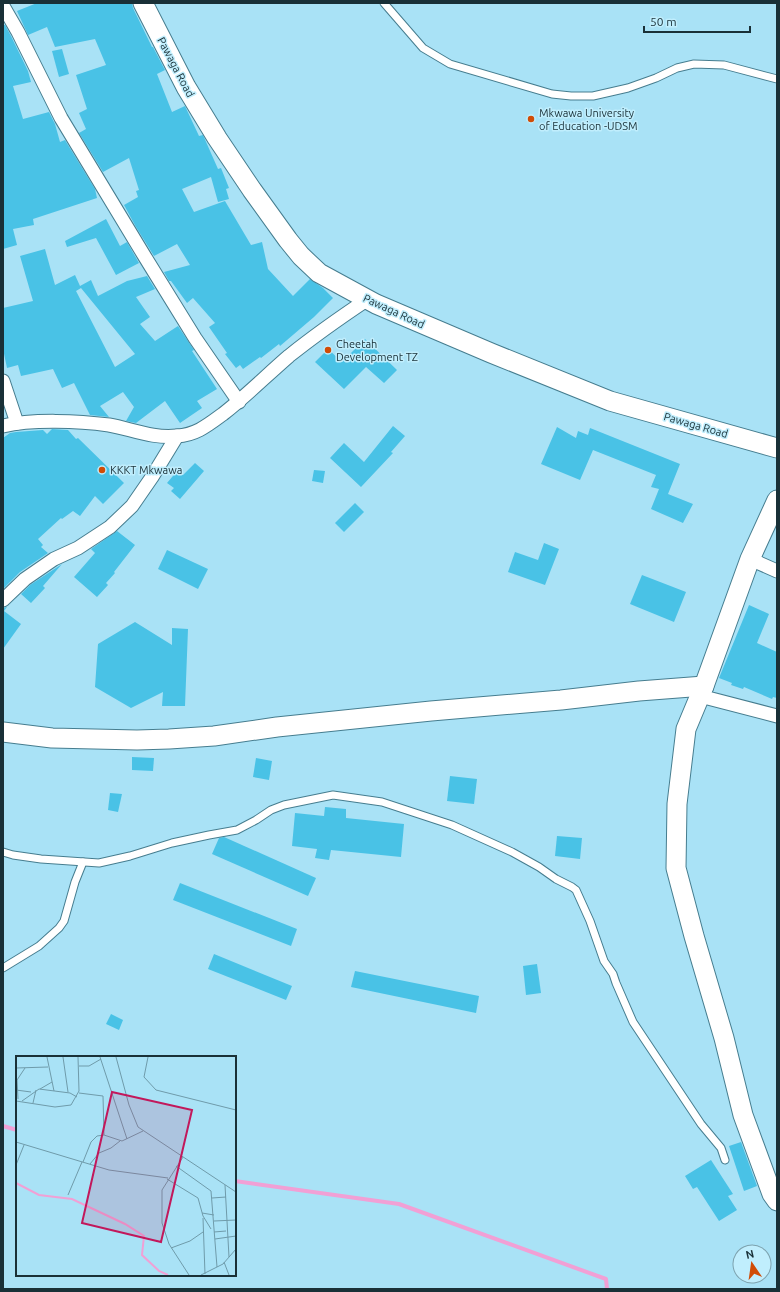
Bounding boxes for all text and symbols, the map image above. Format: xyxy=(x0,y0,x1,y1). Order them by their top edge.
scale bar xyxy=(644,8,750,34)
text: 50 m xyxy=(650,15,677,28)
street label: Pawaga Road xyxy=(155,35,197,99)
place label: Mkwawa University of Education -UDSM xyxy=(539,107,638,132)
marker: Mkwawa University of Education -UDSM xyxy=(526,114,536,124)
street label: Pawaga Road xyxy=(361,292,427,330)
place label: Cheetah Development TZ xyxy=(336,338,418,363)
marker: Cheetah Development TZ xyxy=(323,345,333,355)
street label: Pawaga Road xyxy=(663,410,729,440)
place label: KKKT Mkwawa xyxy=(110,464,182,476)
marker: KKKT Mkwawa xyxy=(97,465,107,475)
inset map xyxy=(16,1056,236,1276)
north arrow xyxy=(732,1244,772,1284)
text: N xyxy=(744,1247,755,1261)

